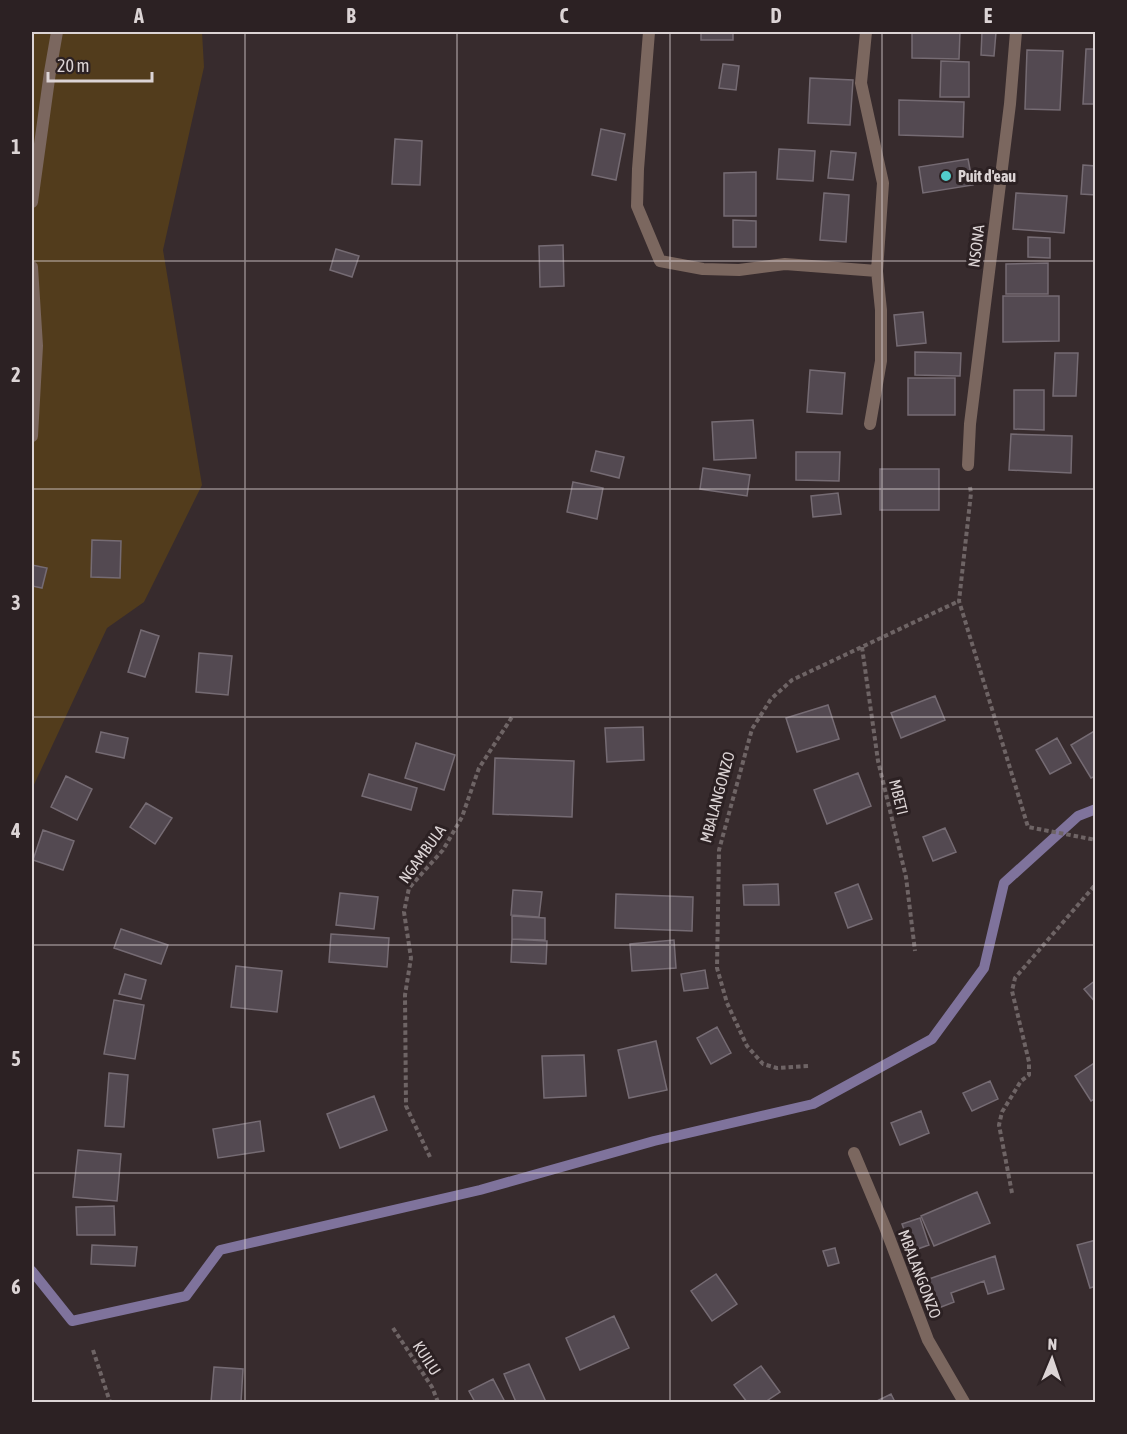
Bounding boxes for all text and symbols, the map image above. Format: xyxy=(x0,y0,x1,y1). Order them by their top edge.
text: A xyxy=(133,4,144,27)
text: B xyxy=(346,4,356,27)
text: C xyxy=(560,4,569,27)
text: D xyxy=(770,4,782,27)
text: E xyxy=(984,4,993,27)
scale bar xyxy=(48,45,152,83)
text: 20 m xyxy=(57,55,89,76)
text: 1 xyxy=(11,135,21,158)
place label: Puit d'eau xyxy=(958,167,1016,185)
marker: Puit d'eau xyxy=(939,169,953,183)
street label: NSONA xyxy=(964,224,988,268)
text: 2 xyxy=(11,363,21,386)
text: 3 xyxy=(11,591,21,614)
street label: MBALANGONZO xyxy=(696,750,738,844)
street label: MBETI xyxy=(886,777,912,817)
text: 4 xyxy=(10,819,21,842)
street label: NGAMBULA xyxy=(395,821,449,887)
text: 5 xyxy=(11,1047,21,1070)
street label: MBALANGONZO xyxy=(895,1227,945,1321)
text: 6 xyxy=(11,1275,21,1298)
north arrow xyxy=(1022,1329,1082,1389)
text: N xyxy=(1047,1335,1058,1353)
street label: KUILU xyxy=(409,1338,445,1378)

